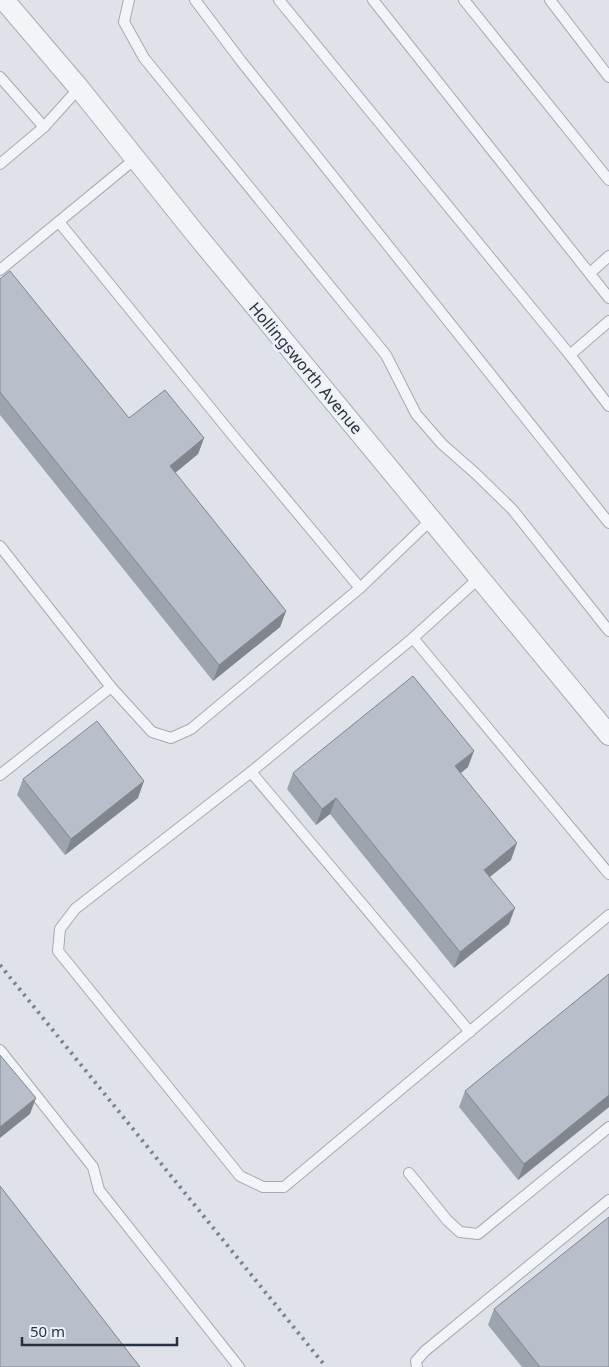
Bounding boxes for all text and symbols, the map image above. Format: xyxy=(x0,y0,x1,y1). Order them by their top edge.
street label: Hollingsworth Avenue xyxy=(244,297,368,439)
scale bar xyxy=(22,1314,178,1346)
text: 50 m xyxy=(30,1321,65,1341)

